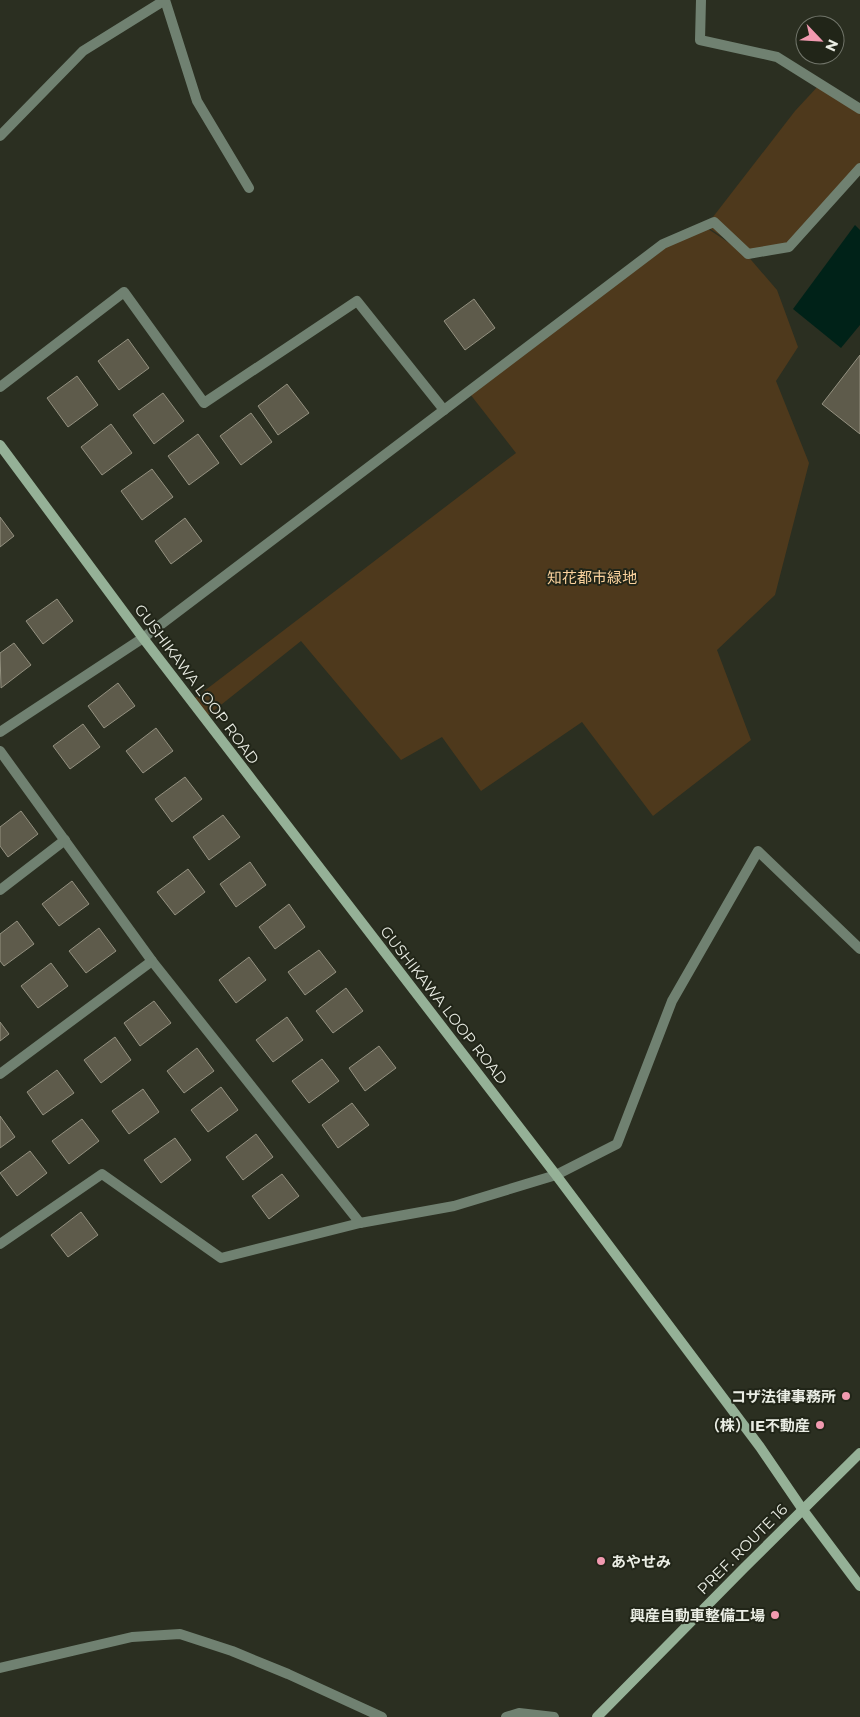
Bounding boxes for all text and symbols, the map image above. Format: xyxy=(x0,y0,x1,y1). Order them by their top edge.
north arrow xyxy=(795,15,845,65)
text: N xyxy=(821,37,842,54)
park label: 知花都市緑地 xyxy=(547,568,637,587)
street label: GUSHIKAWA LOOP ROAD xyxy=(131,600,263,768)
street label: GUSHIKAWA LOOP ROAD xyxy=(376,922,512,1088)
place label: コザ法律事務所 xyxy=(731,1387,836,1406)
marker: コザ法律事務所 xyxy=(840,1390,852,1402)
place label: （株）IE不動産 xyxy=(705,1416,810,1435)
marker: （株）IE不動産 xyxy=(814,1419,826,1431)
street label: PREF. ROUTE 16 xyxy=(693,1500,791,1598)
place label: あやせみ xyxy=(611,1552,671,1571)
marker: あやせみ xyxy=(595,1555,607,1567)
place label: 興産自動車整備工場 xyxy=(630,1606,765,1625)
marker: 興産自動車整備工場 xyxy=(769,1609,781,1621)

